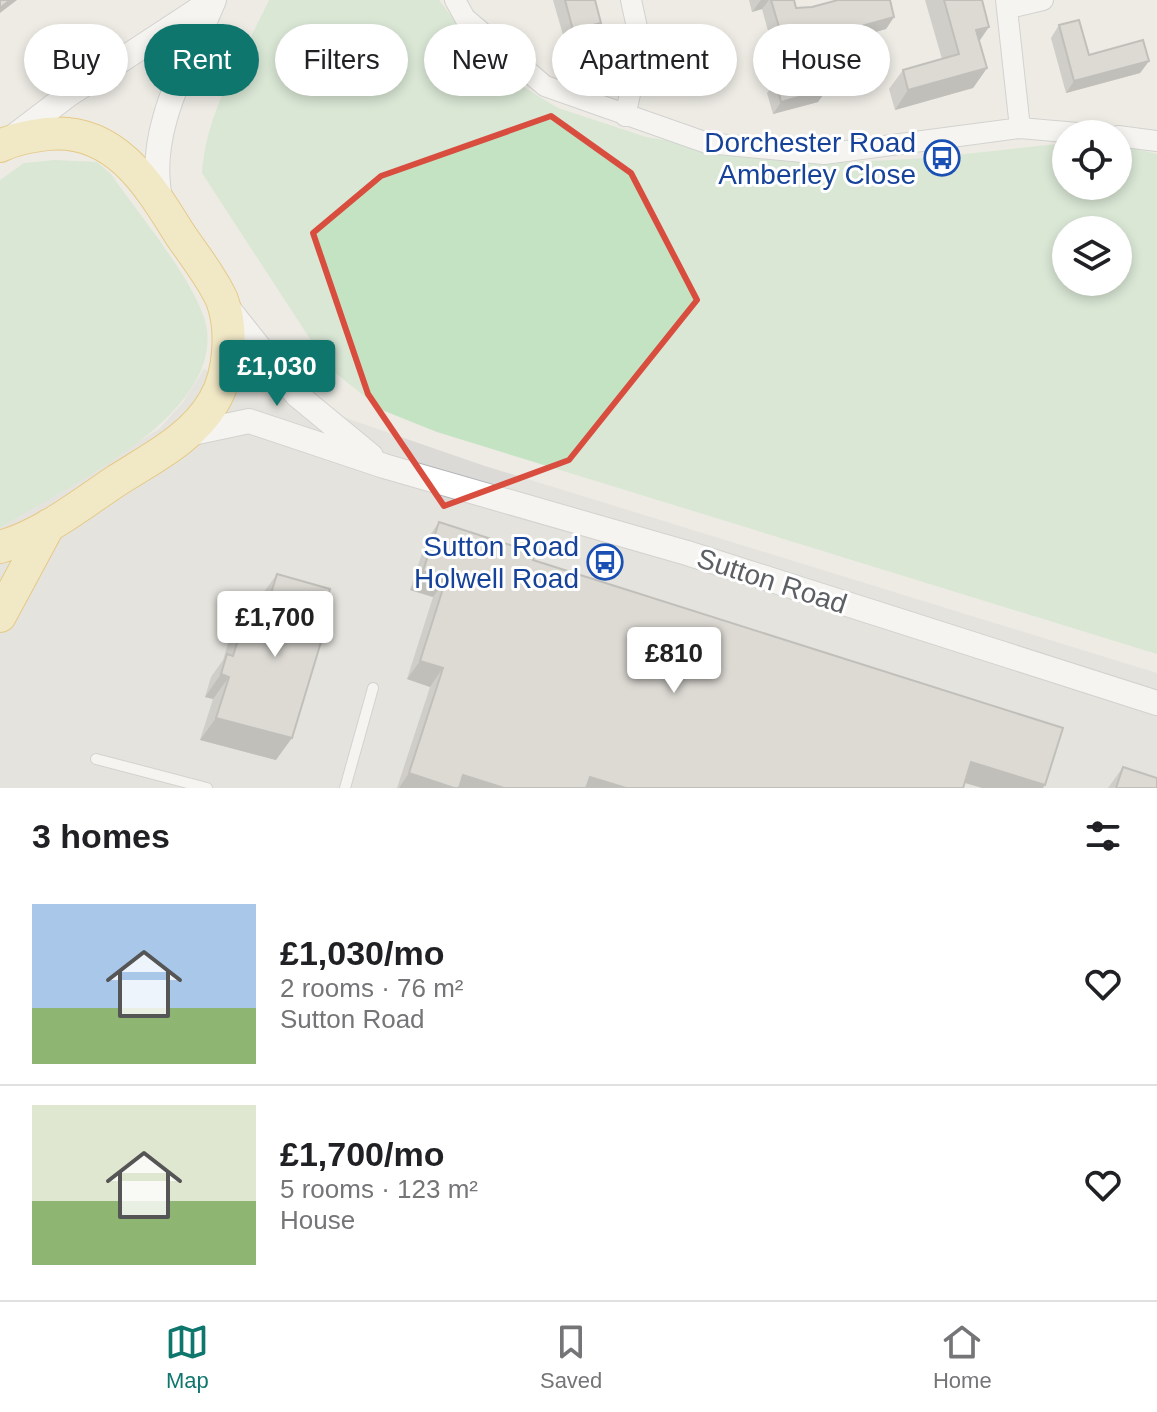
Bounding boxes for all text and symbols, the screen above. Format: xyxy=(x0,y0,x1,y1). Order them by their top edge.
chip: Buy xyxy=(24,24,128,96)
chip: Rent xyxy=(144,24,259,96)
chip: Filters xyxy=(275,24,408,96)
chip: New xyxy=(424,24,536,96)
chip: Apartment xyxy=(552,24,737,96)
chip: House xyxy=(753,24,890,96)
map controls xyxy=(1052,120,1132,296)
button: locate xyxy=(1052,120,1132,200)
place label: Dorchester Road Amberley Close xyxy=(704,127,916,190)
bus stop icon: Dorchester Road Amberley Close xyxy=(923,139,961,177)
button: layers xyxy=(1052,216,1132,296)
pin: £1,030 xyxy=(212,340,342,408)
text: £1,030 xyxy=(237,351,317,381)
place label: Sutton Road Holwell Road xyxy=(414,531,579,594)
street label: Sutton Road xyxy=(693,542,851,620)
bus stop icon: Sutton Road Holwell Road xyxy=(586,543,624,581)
pin: £1,700 xyxy=(210,591,340,659)
text: £1,700 xyxy=(235,602,315,632)
pin: £810 xyxy=(627,627,721,695)
text: £810 xyxy=(645,638,703,668)
icon: filters xyxy=(1081,814,1125,858)
text: 3 homes xyxy=(32,817,170,855)
text: £1,030/mo xyxy=(280,934,444,972)
icon: home xyxy=(96,936,192,1032)
icon: heart xyxy=(1081,962,1125,1006)
text: 2 rooms · 76 m² xyxy=(280,973,464,1003)
text: Sutton Road xyxy=(280,1004,425,1034)
text: £1,700/mo xyxy=(280,1135,444,1173)
icon: home xyxy=(96,1137,192,1233)
icon: heart xyxy=(1081,1163,1125,1207)
text: 5 rooms · 123 m² xyxy=(280,1174,478,1204)
text: House xyxy=(280,1205,355,1235)
tab: Map xyxy=(165,1320,209,1394)
tab: Saved xyxy=(540,1320,602,1394)
tab: Home xyxy=(933,1320,992,1394)

